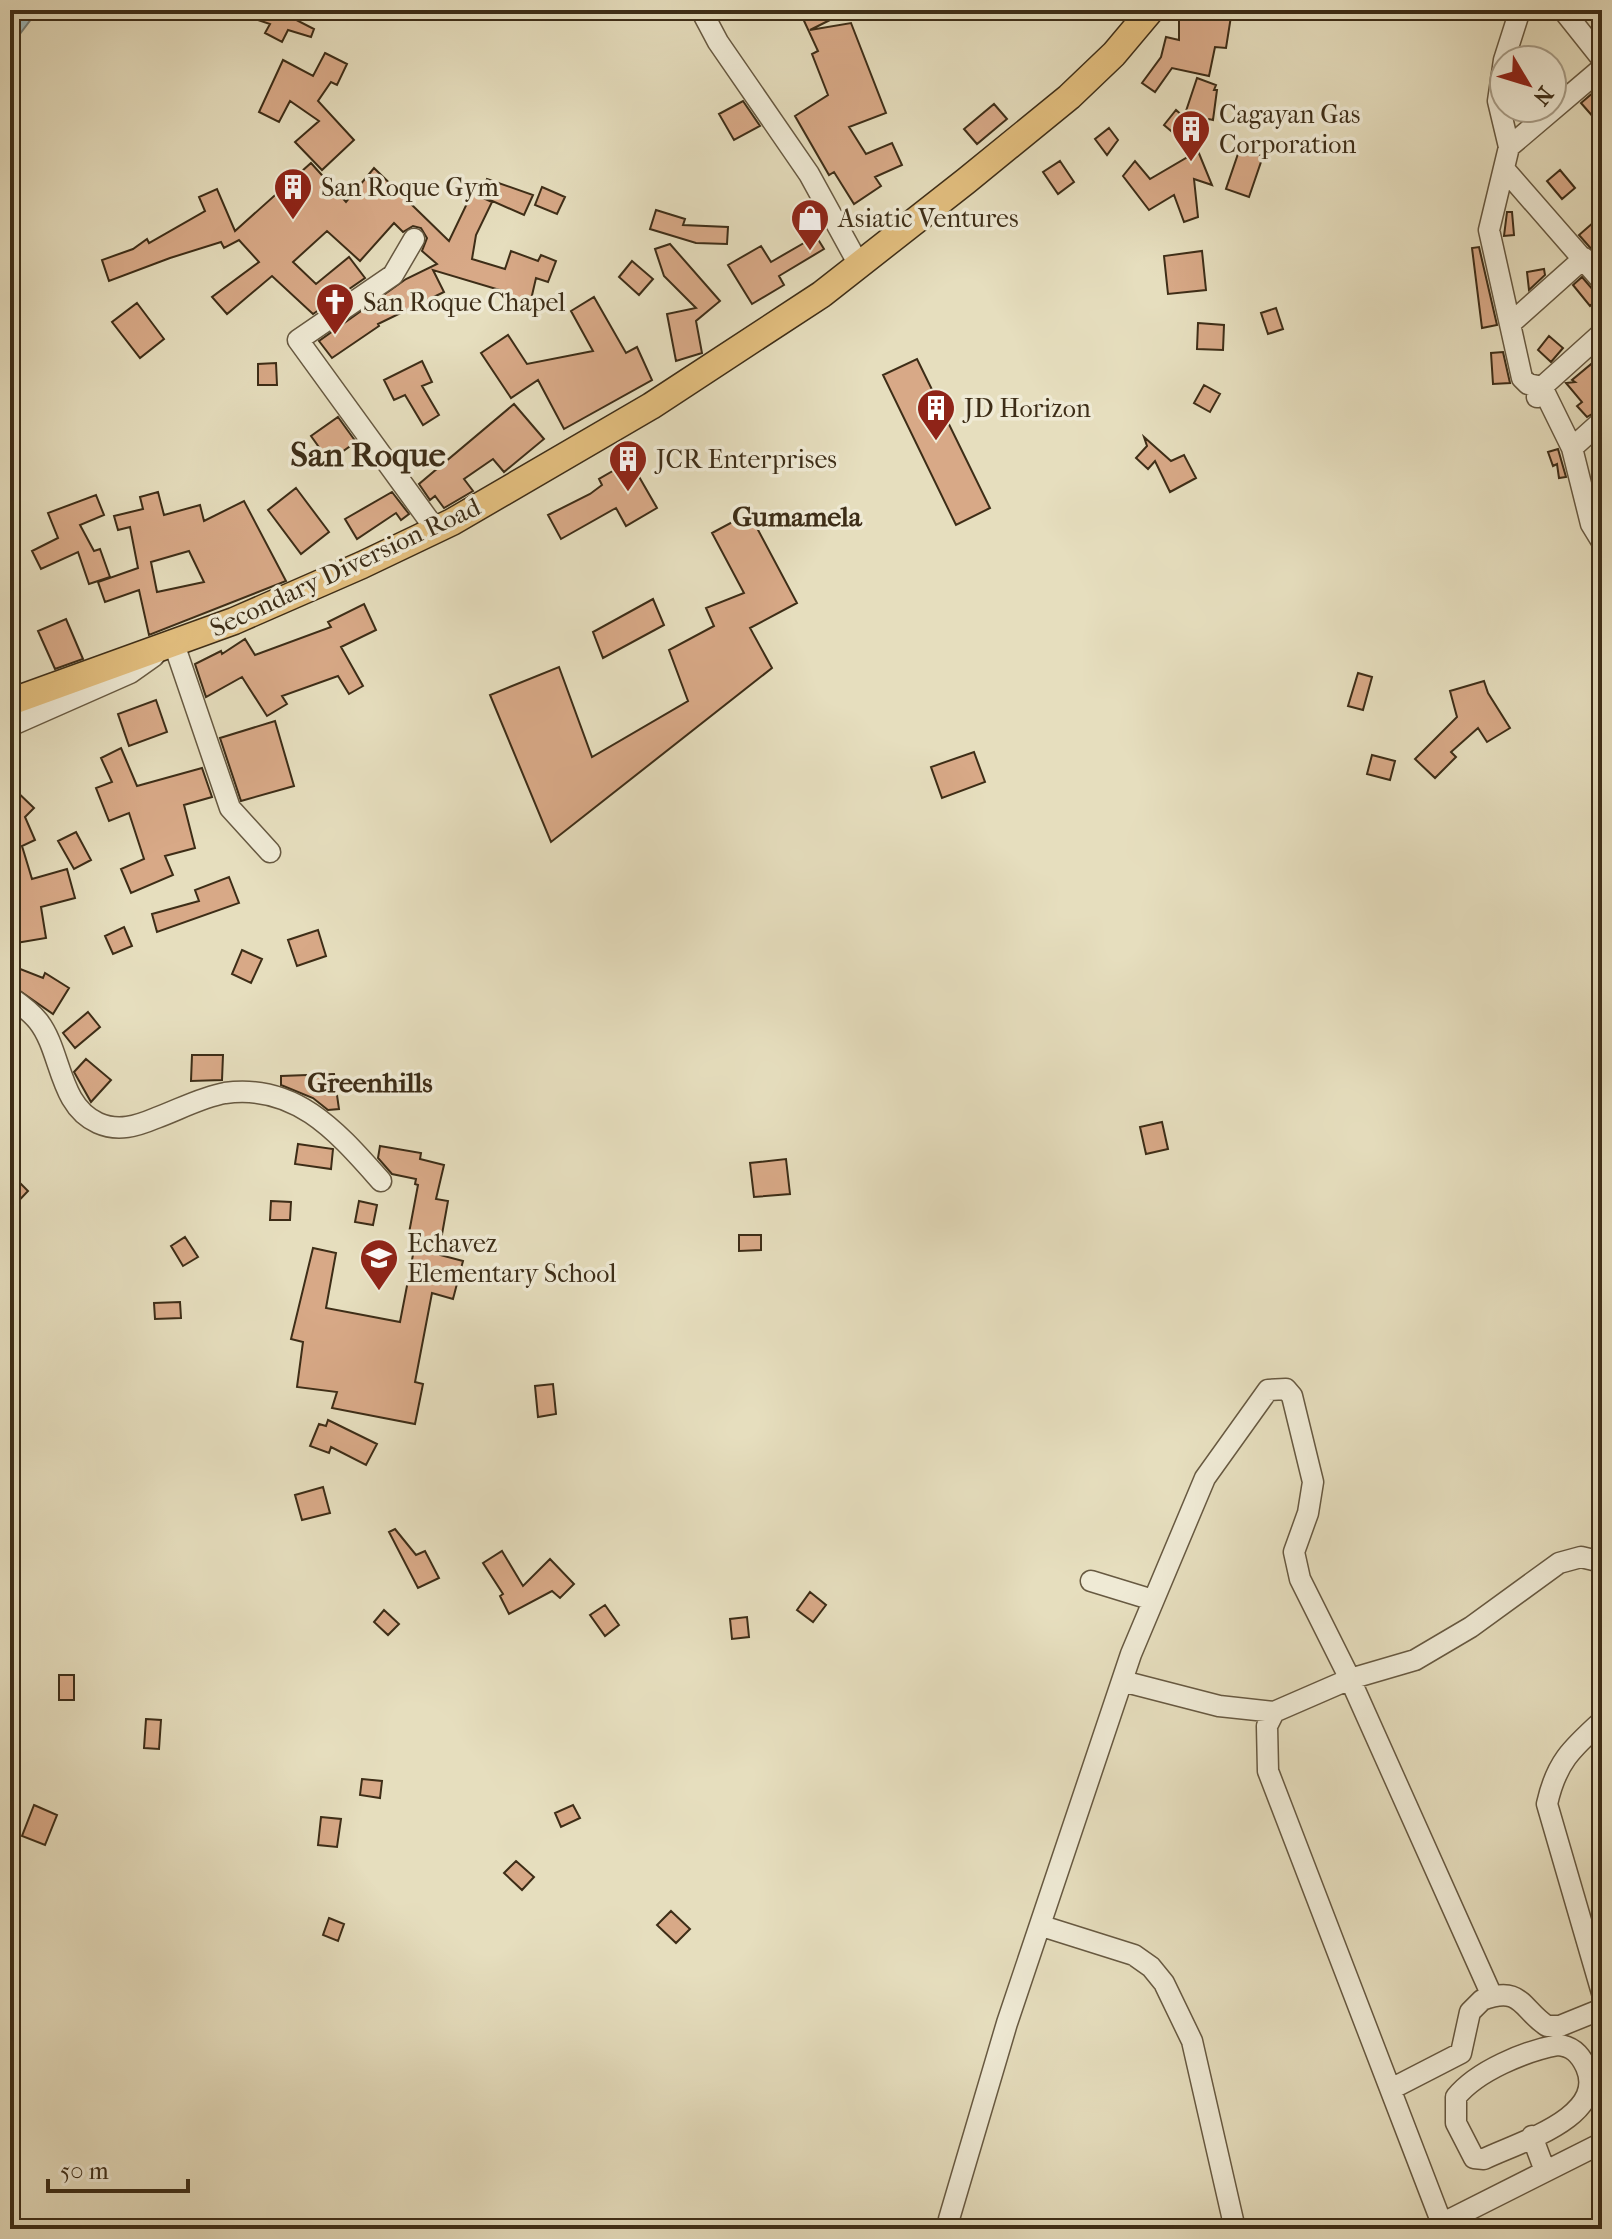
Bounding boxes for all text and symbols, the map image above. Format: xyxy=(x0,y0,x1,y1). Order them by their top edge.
north arrow xyxy=(1488,44,1568,124)
text: N xyxy=(1527,81,1558,111)
place label: Cagayan Gas Corporation xyxy=(1219,99,1360,160)
building icon: Cagayan Gas Corporation xyxy=(1170,108,1212,163)
building icon: San Roque Gym xyxy=(272,166,314,221)
place label: San Roque Gym xyxy=(321,172,499,203)
shop icon: Asiatic Ventures xyxy=(789,197,831,252)
place label: Asiatic Ventures xyxy=(837,203,1019,234)
church icon: San Roque Chapel xyxy=(314,281,356,336)
place label: San Roque Chapel xyxy=(363,287,566,318)
building icon: JD Horizon xyxy=(915,387,957,442)
place label: JD Horizon xyxy=(962,393,1091,424)
district label: San Roque xyxy=(290,435,446,475)
building icon: JCR Enterprises xyxy=(607,438,649,493)
place label: JCR Enterprises xyxy=(654,444,837,475)
street label: Secondary Diversion Road xyxy=(205,491,486,644)
district label: Gumamela xyxy=(732,500,863,533)
district label: Greenhills xyxy=(307,1066,433,1099)
place label: Echavez Elementary School xyxy=(407,1228,616,1289)
school or university icon: Echavez Elementary School xyxy=(358,1237,400,1292)
scale bar xyxy=(48,2143,188,2193)
text: 50 m xyxy=(60,2157,109,2185)

